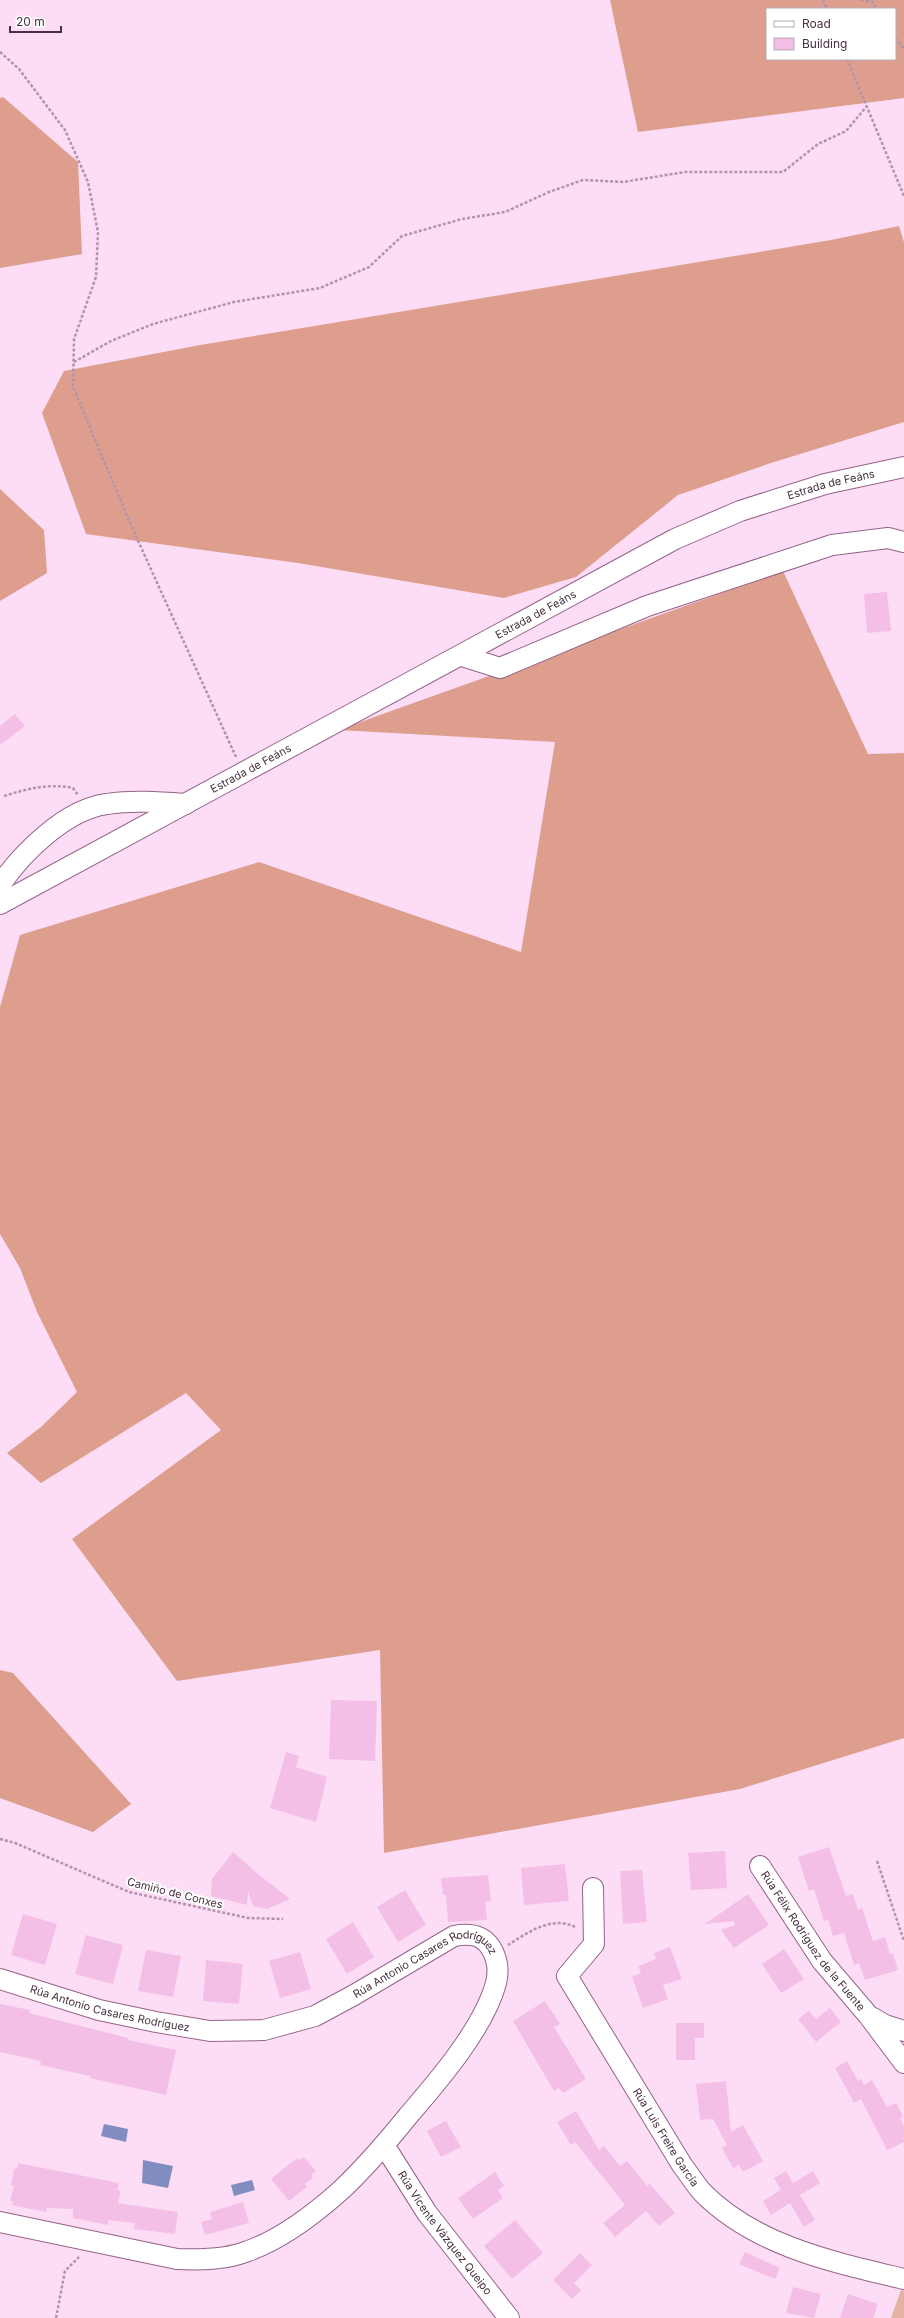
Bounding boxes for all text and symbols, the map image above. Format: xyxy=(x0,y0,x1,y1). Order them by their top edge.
scale bar xyxy=(10,8,61,34)
legend xyxy=(766,8,896,60)
text: 20 m xyxy=(16,14,45,29)
text: Road xyxy=(802,16,831,31)
text: Building xyxy=(802,36,847,51)
street label: Estrada de Feáns xyxy=(786,466,876,503)
street label: Estrada de Feáns xyxy=(493,587,579,642)
street label: Estrada de Feáns xyxy=(208,741,294,796)
street label: Rúa Félix Rodríguez de la Fuente xyxy=(758,1868,868,2014)
street label: Camiño de Conxes xyxy=(126,1874,224,1912)
street label: Rúa Antonio Casares Rodríguez xyxy=(350,1928,500,2001)
street label: Rúa Antonio Casares Rodríguez xyxy=(28,1982,191,2035)
street label: Rúa Luis Freire García xyxy=(630,2085,702,2189)
street label: Rúa Vicente Vázquez Queipo xyxy=(395,2168,495,2298)

